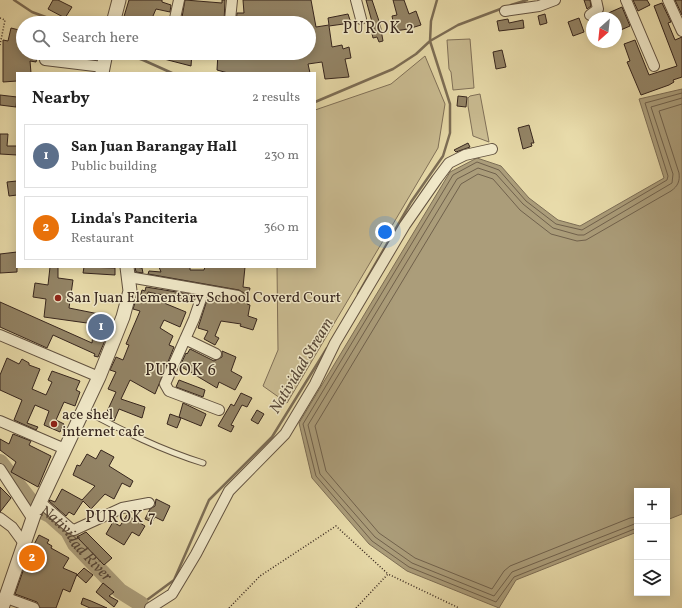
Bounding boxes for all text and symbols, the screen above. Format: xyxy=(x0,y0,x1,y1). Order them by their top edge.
north arrow xyxy=(586,12,622,48)
search box xyxy=(16,16,316,60)
district label: PUROK 2 xyxy=(343,18,415,40)
icon: search xyxy=(30,27,52,49)
text: Search here xyxy=(62,28,139,49)
text: Nearby xyxy=(32,87,90,110)
text: 2 results xyxy=(252,89,300,107)
text: San Juan Barangay Hall xyxy=(71,137,237,158)
text: 1 xyxy=(43,147,49,165)
text: 230 m xyxy=(264,147,299,165)
text: Public building xyxy=(71,158,157,176)
text: Linda's Panciteria xyxy=(71,209,198,230)
text: 2 xyxy=(43,219,49,237)
text: 360 m xyxy=(264,219,299,237)
your location xyxy=(375,222,395,242)
text: Restaurant xyxy=(71,230,134,248)
place label: San Juan Elementary School Coverd Court xyxy=(66,288,341,309)
marker: San Juan Elementary School Coverd Court xyxy=(53,293,63,303)
pin: 1 xyxy=(88,312,114,342)
water label: Natividad Stream xyxy=(265,314,339,418)
district label: PUROK 6 xyxy=(145,360,217,382)
place label: ace shel internet cafe xyxy=(62,405,145,443)
marker: ace shel internet cafe xyxy=(49,419,59,429)
map controls xyxy=(634,488,670,596)
button: + xyxy=(634,488,670,524)
water label: Natividad River xyxy=(36,501,117,588)
district label: PUROK 7 xyxy=(85,507,157,529)
button: − xyxy=(634,524,670,560)
pin: 2 xyxy=(19,543,45,573)
button: layers xyxy=(634,560,670,596)

